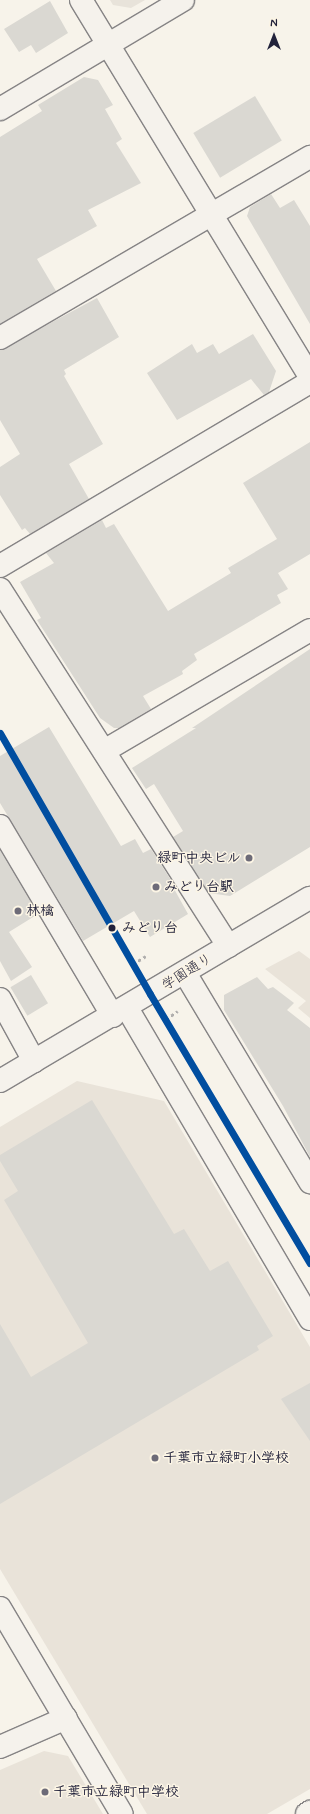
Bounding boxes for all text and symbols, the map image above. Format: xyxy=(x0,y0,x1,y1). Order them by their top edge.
north arrow xyxy=(254,16,294,56)
text: N xyxy=(270,17,278,31)
place label: 緑町中央ビル xyxy=(157,850,241,866)
marker: 緑町中央ビル xyxy=(244,853,254,863)
place label: みどり台駅 xyxy=(164,879,234,895)
marker: みどり台駅 xyxy=(151,882,161,892)
place label: 林檎 xyxy=(26,903,54,919)
marker: 林檎 xyxy=(13,906,23,916)
place label: みどり台 xyxy=(122,920,178,936)
marker: みどり台 xyxy=(105,921,119,935)
street label: 学園通り xyxy=(159,950,215,994)
place label: 千葉市立緑町小学校 xyxy=(163,1450,289,1466)
marker: 千葉市立緑町小学校 xyxy=(150,1453,160,1463)
place label: 千葉市立緑町中学校 xyxy=(53,1784,179,1800)
marker: 千葉市立緑町中学校 xyxy=(40,1787,50,1797)

